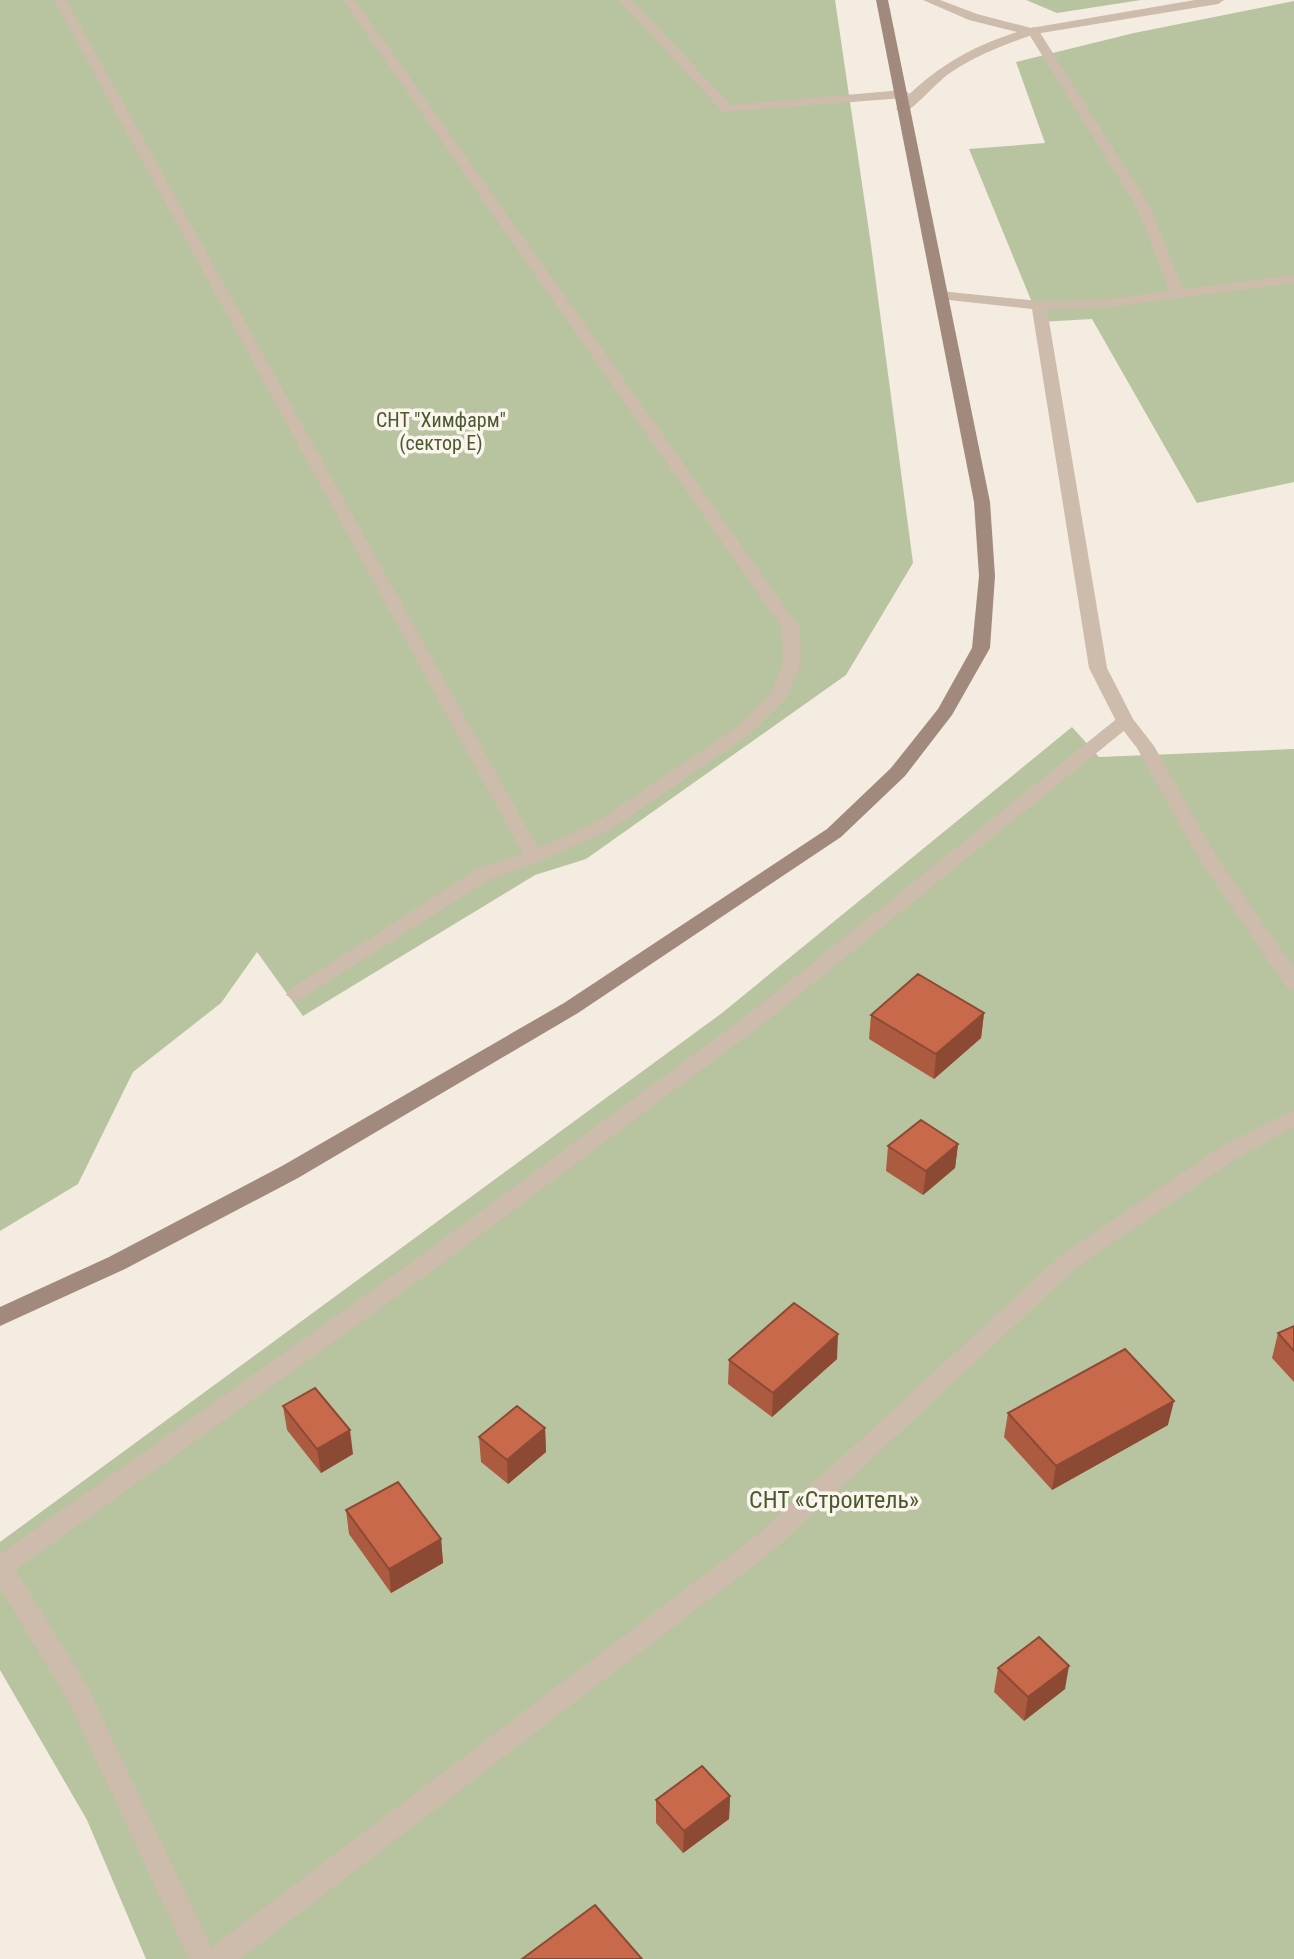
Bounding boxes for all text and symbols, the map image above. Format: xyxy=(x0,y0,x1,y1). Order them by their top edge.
park label: СНТ "Химфарм" (сектор Е) xyxy=(376,408,506,455)
park label: СНТ «Строитель» xyxy=(749,1486,919,1514)

